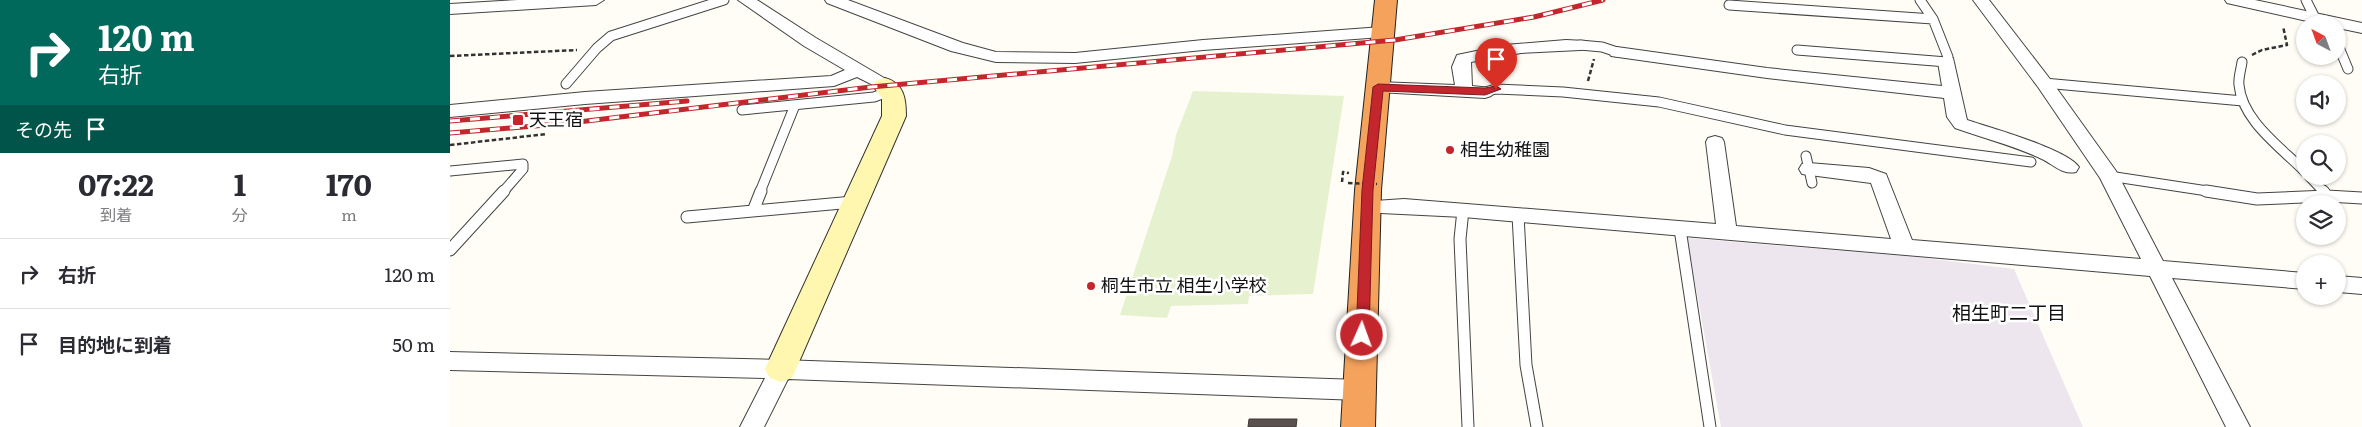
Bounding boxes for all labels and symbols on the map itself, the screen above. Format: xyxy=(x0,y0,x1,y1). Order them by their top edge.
north arrow xyxy=(2296,15,2346,65)
pin xyxy=(1475,38,1517,89)
place label: 天王宿 xyxy=(529,105,583,132)
marker: 天王宿 xyxy=(511,113,525,127)
place label: 相生幼稚園 xyxy=(1460,135,1550,162)
marker: 相生幼稚園 xyxy=(1444,144,1456,156)
place label: 桐生市立 相生小学校 xyxy=(1101,271,1267,298)
marker: 桐生市立 相生小学校 xyxy=(1085,280,1097,292)
district label: 相生町二丁目 xyxy=(1952,298,2066,326)
position arrow xyxy=(1335,308,1387,360)

